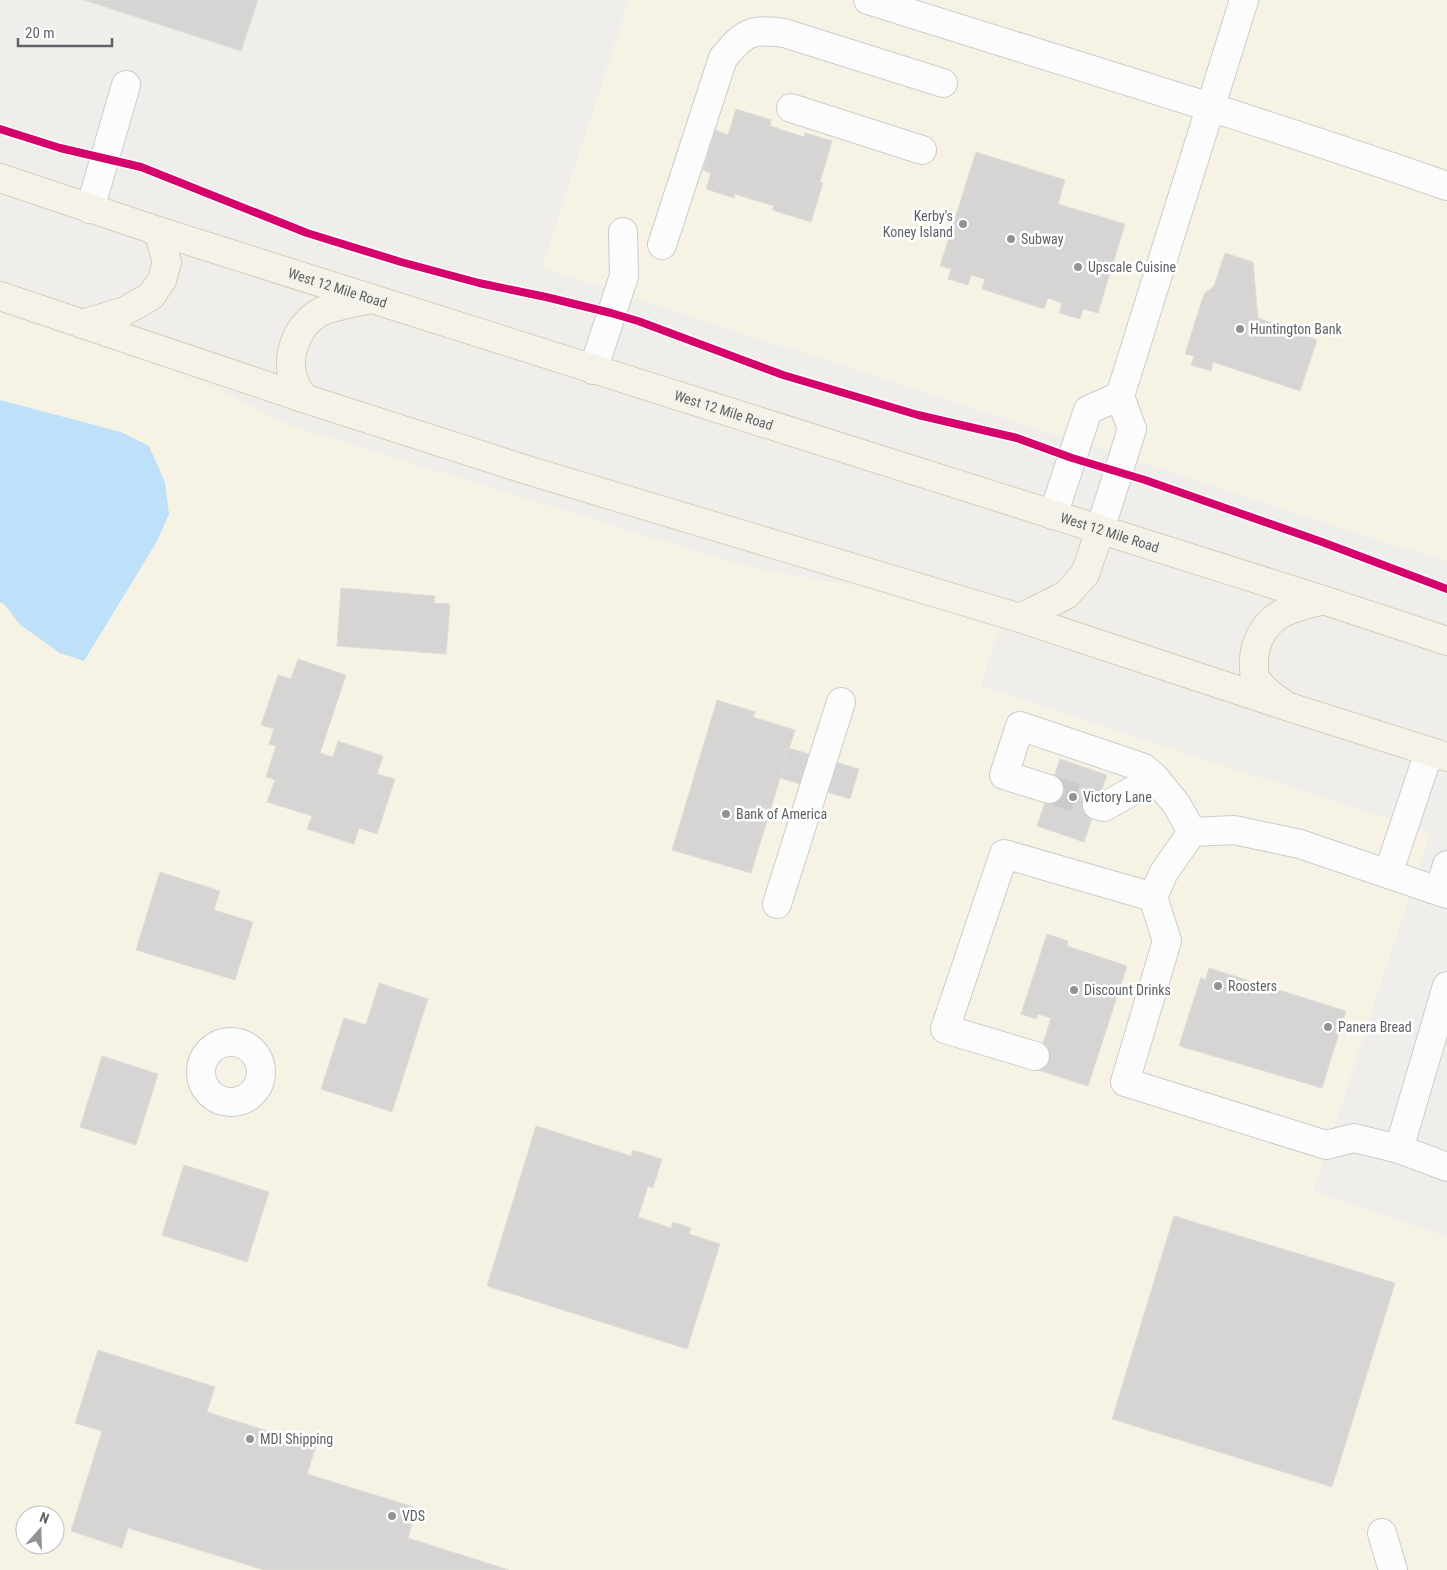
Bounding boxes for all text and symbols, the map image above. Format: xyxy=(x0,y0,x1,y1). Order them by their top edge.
scale bar xyxy=(18,15,111,47)
text: 20 m xyxy=(25,24,55,42)
place label: Kerby's Koney Island xyxy=(883,208,953,240)
marker: Kerby's Koney Island xyxy=(957,218,969,230)
place label: Subway xyxy=(1021,231,1064,247)
marker: Subway xyxy=(1005,233,1017,245)
place label: Upscale Cuisine xyxy=(1088,259,1177,275)
marker: Upscale Cuisine xyxy=(1072,261,1084,273)
street label: West 12 Mile Road xyxy=(286,265,389,311)
place label: Huntington Bank xyxy=(1250,321,1342,337)
marker: Huntington Bank xyxy=(1234,323,1246,335)
street label: West 12 Mile Road xyxy=(672,387,775,433)
street label: West 12 Mile Road xyxy=(1058,509,1161,556)
place label: Victory Lane xyxy=(1083,789,1152,805)
marker: Victory Lane xyxy=(1067,791,1079,803)
place label: Bank of America xyxy=(736,806,827,822)
marker: Bank of America xyxy=(720,808,732,820)
place label: Roosters xyxy=(1228,978,1277,994)
marker: Roosters xyxy=(1212,980,1224,992)
place label: Discount Drinks xyxy=(1084,982,1171,998)
marker: Discount Drinks xyxy=(1068,984,1080,996)
place label: Panera Bread xyxy=(1338,1019,1412,1035)
marker: Panera Bread xyxy=(1322,1021,1334,1033)
place label: MDI Shipping xyxy=(260,1431,333,1447)
marker: MDI Shipping xyxy=(244,1433,256,1445)
north arrow xyxy=(15,1505,65,1555)
place label: VDS xyxy=(402,1508,425,1524)
text: N xyxy=(38,1509,51,1527)
marker: VDS xyxy=(386,1510,398,1522)

